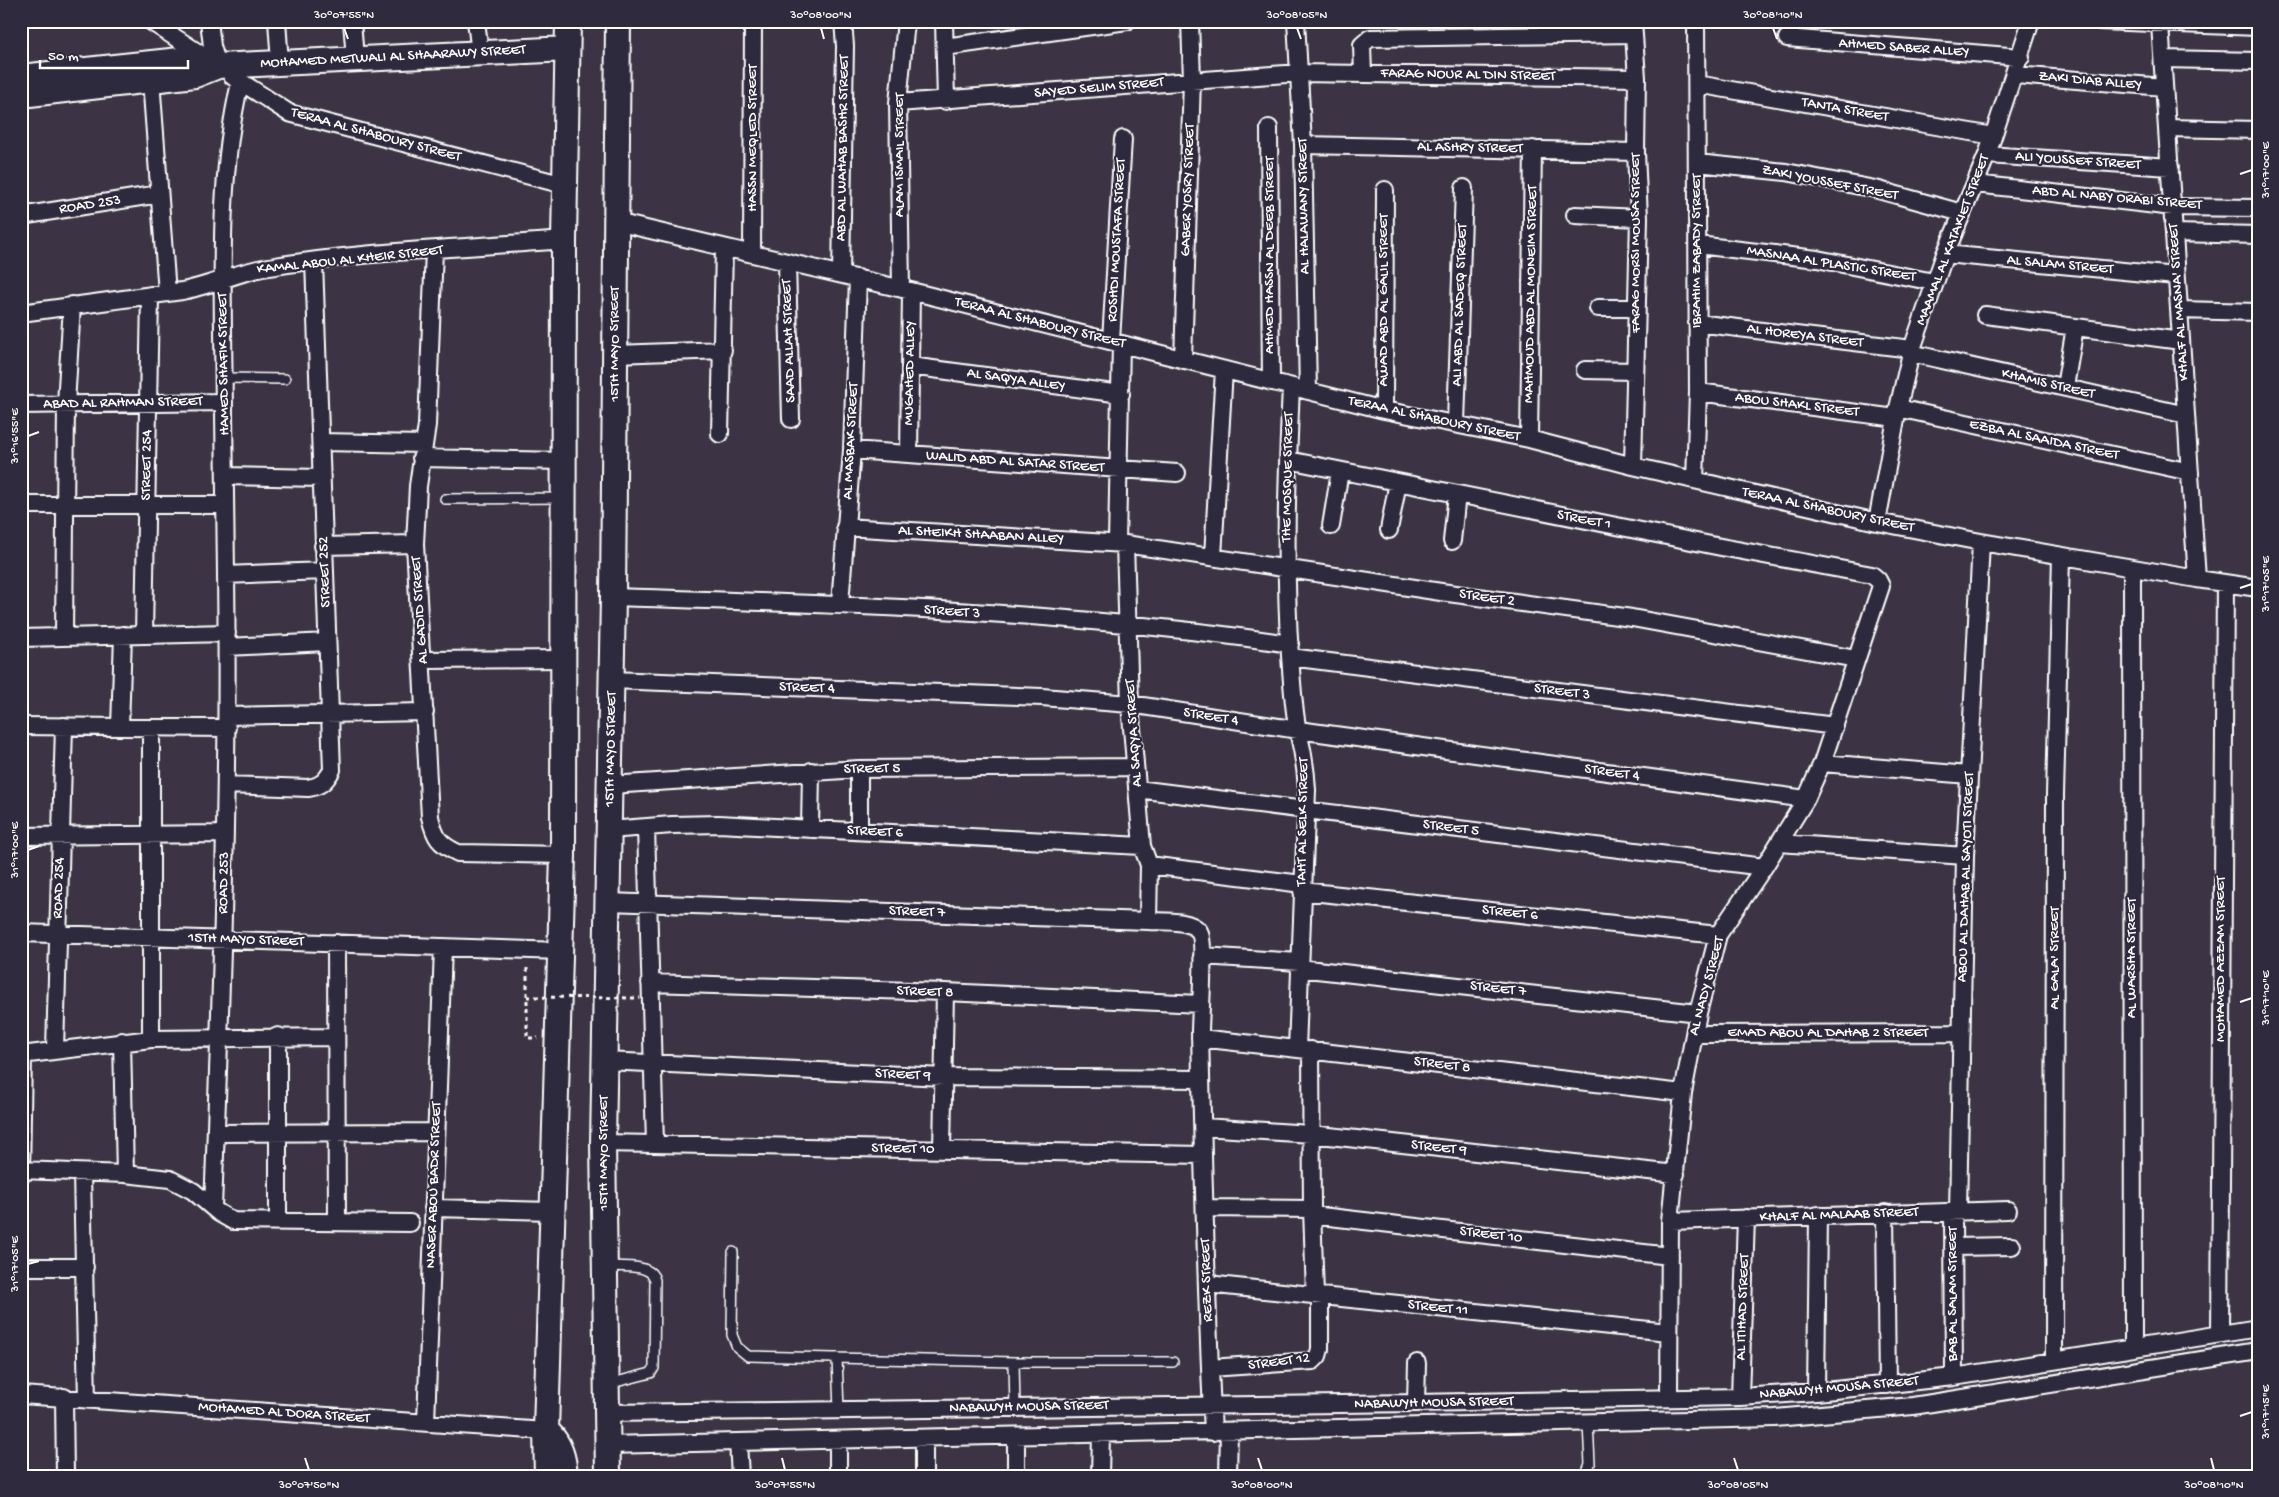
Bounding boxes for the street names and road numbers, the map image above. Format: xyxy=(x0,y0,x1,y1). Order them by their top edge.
street label: AHMED SABER ALLEY xyxy=(1838,34,1970,62)
street label: MOHAMED METWALI AL SHAARAWY STREET xyxy=(260,41,527,73)
street label: ABD AL WAHAB BASHR STREET xyxy=(832,53,854,241)
street label: HASSN MEQLED STREET xyxy=(744,63,762,212)
street label: FARAG NOUR AL DIN STREET xyxy=(1379,64,1557,86)
street label: ZAKI DIAB ALLEY xyxy=(2038,68,2142,94)
street label: SAYED SELIM STREET xyxy=(1034,73,1166,103)
street label: ALAM ISMAIL STREET xyxy=(891,91,909,217)
street label: TANTA STREET xyxy=(1799,93,1891,127)
street label: TERAA AL SHABOURY STREET xyxy=(288,103,464,167)
street label: GABER YOSRY STREET xyxy=(1177,122,1199,257)
street label: AL HALAWANY STREET xyxy=(1294,136,1314,274)
street label: AL ASHRY STREET xyxy=(1417,138,1524,158)
street label: ALI YOUSSEF STREET xyxy=(2015,148,2143,174)
street label: MAAMAL AL KATAKIET STREET xyxy=(1912,151,1994,328)
street label: FARAG MORSI MOUSA STREET xyxy=(1627,152,1645,334)
street label: AHMED HASSN AL DEEB STREET xyxy=(1261,155,1279,354)
street label: ROSHDI MOUSTAFA STREET xyxy=(1104,156,1130,322)
street label: ZAKI YOUSSEF STREET xyxy=(1760,161,1901,205)
street label: IBRAHIM ZABADY STREET xyxy=(1688,173,1706,328)
street label: ABD AL NABY ORABI STREET xyxy=(2031,182,2204,214)
street label: MAHMOUD ABD AL MONEIM STREET xyxy=(1520,184,1542,403)
street label: ROAD 253 xyxy=(58,191,122,219)
street label: AWAD ABD AL GALIL STREET xyxy=(1375,212,1393,387)
street label: ALI ABD AL SADEQ STREET xyxy=(1448,222,1472,387)
street label: KHALF AL MASNA' STREET xyxy=(2164,222,2193,381)
street label: KAMAL ABOU AL KHEIR STREET xyxy=(256,241,445,279)
street label: MASNAA AL PLASTIC STREET xyxy=(1745,242,1918,286)
street label: AL SALAM STREET xyxy=(2006,251,2115,279)
street label: SAAD ALLAH STREET xyxy=(778,278,800,403)
street label: 15TH MAYO STREET xyxy=(606,285,624,403)
street label: HAMED SHAFIK STREET xyxy=(214,291,234,436)
street label: TERAA AL SHABOURY STREET xyxy=(952,293,1128,353)
street label: MUGAHED ALLEY xyxy=(900,320,920,426)
street label: AL HOREYA STREET xyxy=(1746,320,1865,352)
street label: AL SAQYA ALLEY xyxy=(966,364,1066,396)
street label: KHAMIS STREET xyxy=(2000,365,2098,404)
street label: AL MASBAK STREET xyxy=(839,381,863,500)
street label: ABOU SHAKL STREET xyxy=(1734,388,1861,422)
street label: TERAA AL SHABOURY STREET xyxy=(1345,392,1523,446)
street label: ABAD AL RAHMAN STREET xyxy=(43,393,204,413)
street label: THE MOSQUE STREET xyxy=(1278,410,1298,543)
street label: EZBA AL SAAIDA STREET xyxy=(1968,415,2122,465)
street label: STREET 254 xyxy=(137,429,157,501)
street label: WALID ABD AL SATAR STREET xyxy=(925,447,1106,477)
street label: TERAA AL SHABOURY STREET xyxy=(1739,483,1917,537)
street label: STREET 1 xyxy=(1555,506,1613,534)
street label: AL SHEIKH SHAABAN ALLEY xyxy=(898,522,1064,548)
street label: STREET 252 xyxy=(315,536,335,608)
street label: AL GADID STREET xyxy=(407,554,433,664)
street label: STREET 2 xyxy=(1458,585,1516,611)
street label: STREET 3 xyxy=(923,601,981,623)
street label: AL SAQYA STREET xyxy=(1121,677,1147,788)
street label: STREET 4 xyxy=(779,678,835,698)
street label: STREET 3 xyxy=(1533,680,1591,704)
street label: 15TH MAYO STREET xyxy=(601,690,621,808)
street label: STREET 4 xyxy=(1182,704,1240,730)
street label: TAHT AL SELK STREET xyxy=(1293,756,1313,888)
street label: STREET 5 xyxy=(844,760,901,778)
street label: STREET 4 xyxy=(1583,760,1641,786)
street label: ABOU AL DAHAB AL SAYOTI STREET xyxy=(1953,770,1979,983)
street label: STREET 5 xyxy=(1422,816,1480,840)
street label: STREET 6 xyxy=(846,822,904,842)
street label: ROAD 253 xyxy=(214,852,234,914)
street label: ROAD 254 xyxy=(49,857,69,919)
street label: MOHAMED AZZAM STREET xyxy=(2212,875,2230,1042)
street label: AL WARSHA STREET xyxy=(2123,897,2141,1018)
street label: STREET 6 xyxy=(1481,901,1539,925)
street label: STREET 7 xyxy=(888,902,947,922)
street label: AL GALA' STREET xyxy=(2046,905,2064,1009)
street label: 15TH MAYO STREET xyxy=(187,929,305,951)
street label: AL NADY STREET xyxy=(1685,933,1729,1038)
street label: STREET 7 xyxy=(1469,977,1528,1001)
street label: STREET 8 xyxy=(896,982,954,1002)
street label: EMAD ABOU AL DAHAB 2 STREET xyxy=(1728,1024,1930,1042)
street label: STREET 8 xyxy=(1413,1053,1471,1077)
street label: STREET 9 xyxy=(875,1065,932,1085)
street label: 15TH MAYO STREET xyxy=(595,1094,613,1212)
street label: NASER ABOU BADR STREET xyxy=(422,1100,446,1269)
street label: STREET 9 xyxy=(1410,1136,1468,1160)
street label: STREET 10 xyxy=(871,1139,935,1159)
street label: KHALF AL MALAAB STREET xyxy=(1759,1203,1920,1227)
street label: STREET 10 xyxy=(1459,1222,1524,1248)
street label: BAB AL SALAM STREET xyxy=(1944,1225,1962,1362)
street label: REZK STREET xyxy=(1197,1237,1217,1322)
street label: AL ITIHAD STREET xyxy=(1732,1252,1754,1361)
street label: STREET 11 xyxy=(1407,1296,1469,1320)
street label: STREET 12 xyxy=(1247,1349,1311,1375)
street label: NABAWYH MOUSA STREET xyxy=(1759,1372,1920,1404)
street label: NABAWYH MOUSA STREET xyxy=(1354,1393,1515,1413)
street label: NABAWYH MOUSA STREET xyxy=(949,1397,1110,1417)
street label: MOHAMED AL DORA STREET xyxy=(198,1398,372,1428)

